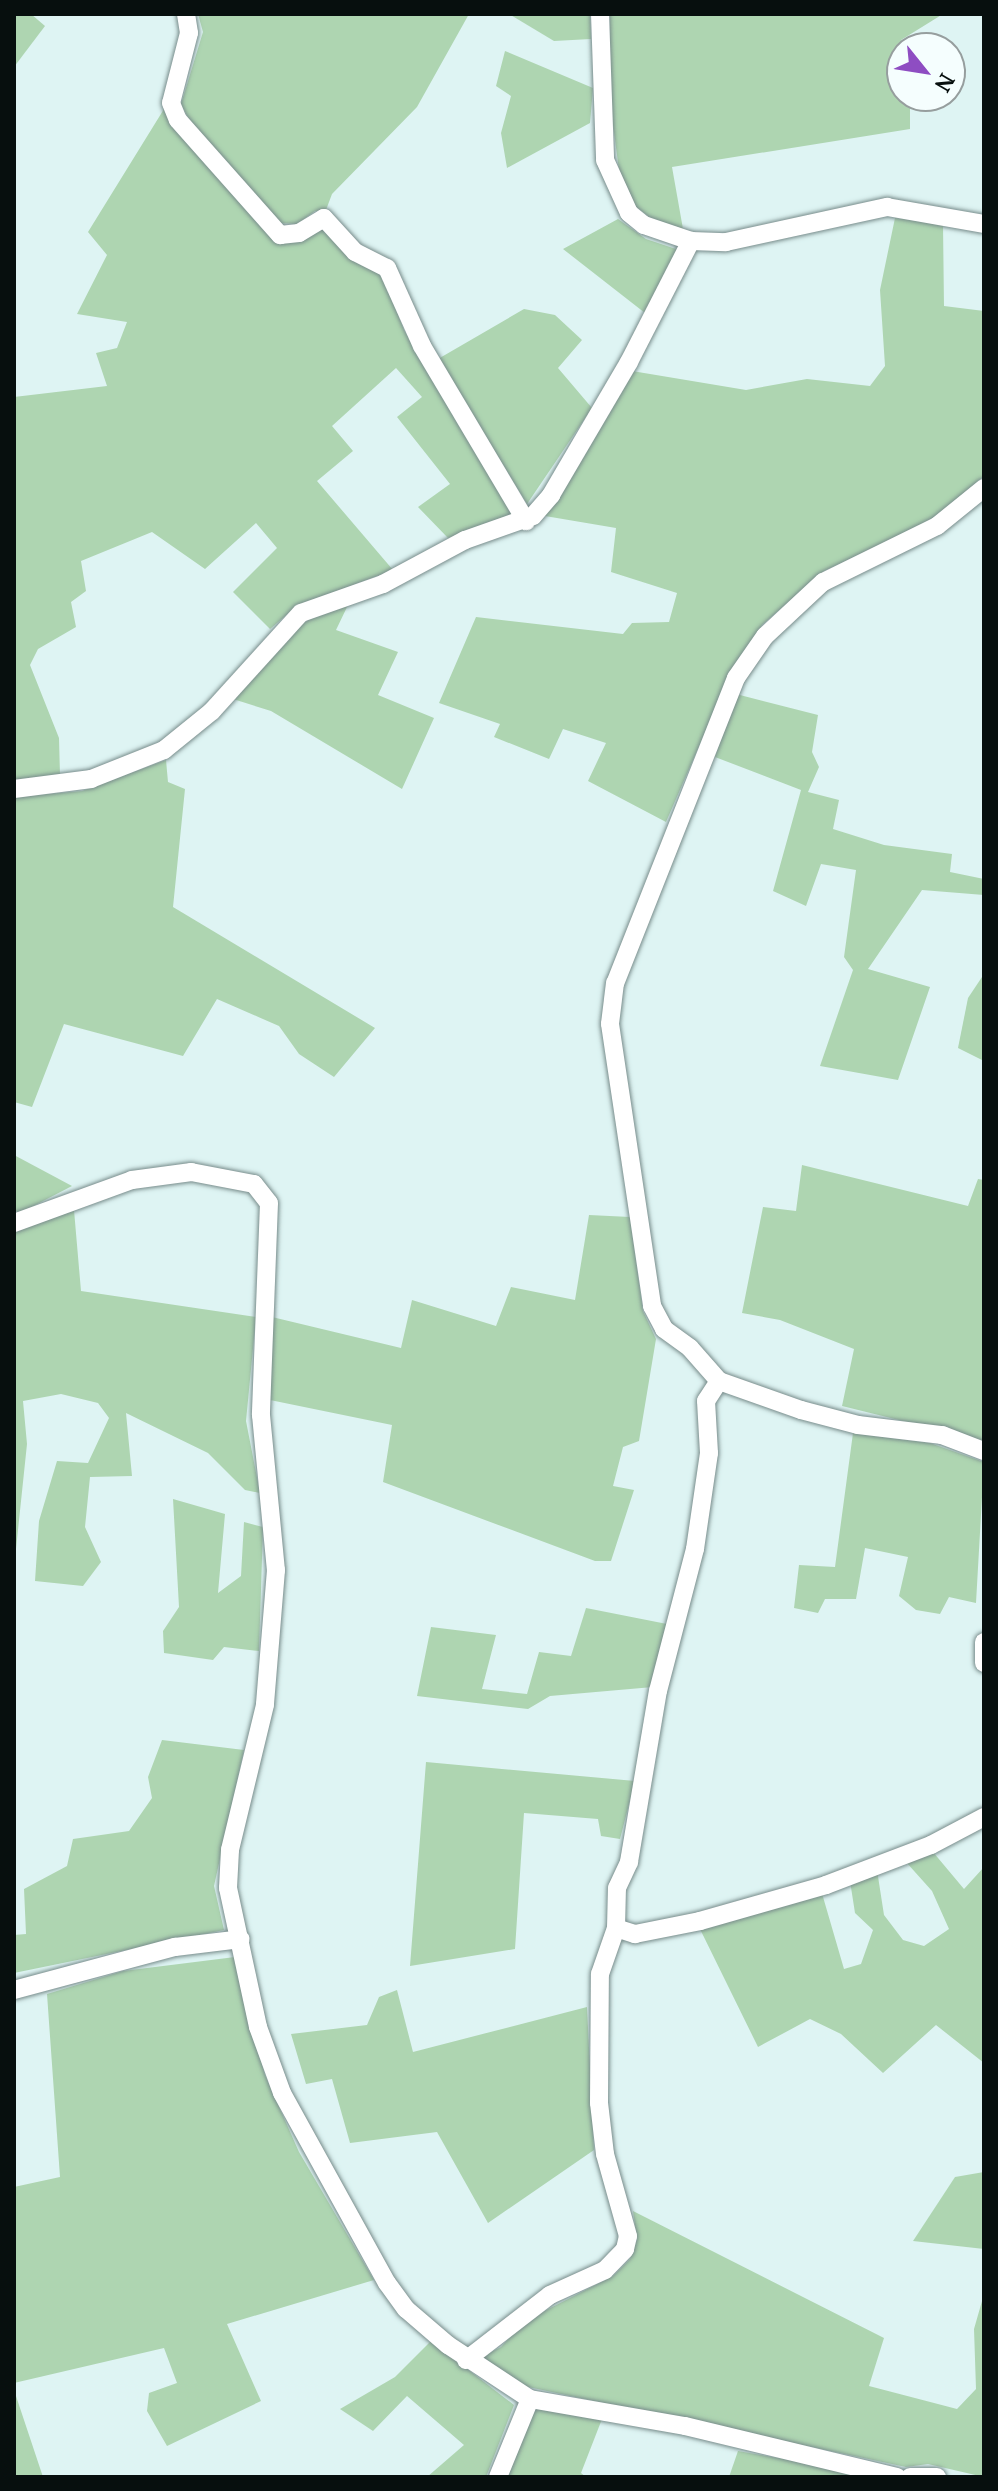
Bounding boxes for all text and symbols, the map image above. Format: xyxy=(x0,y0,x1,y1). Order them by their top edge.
north arrow xyxy=(886,32,966,112)
text: N xyxy=(929,69,962,98)

